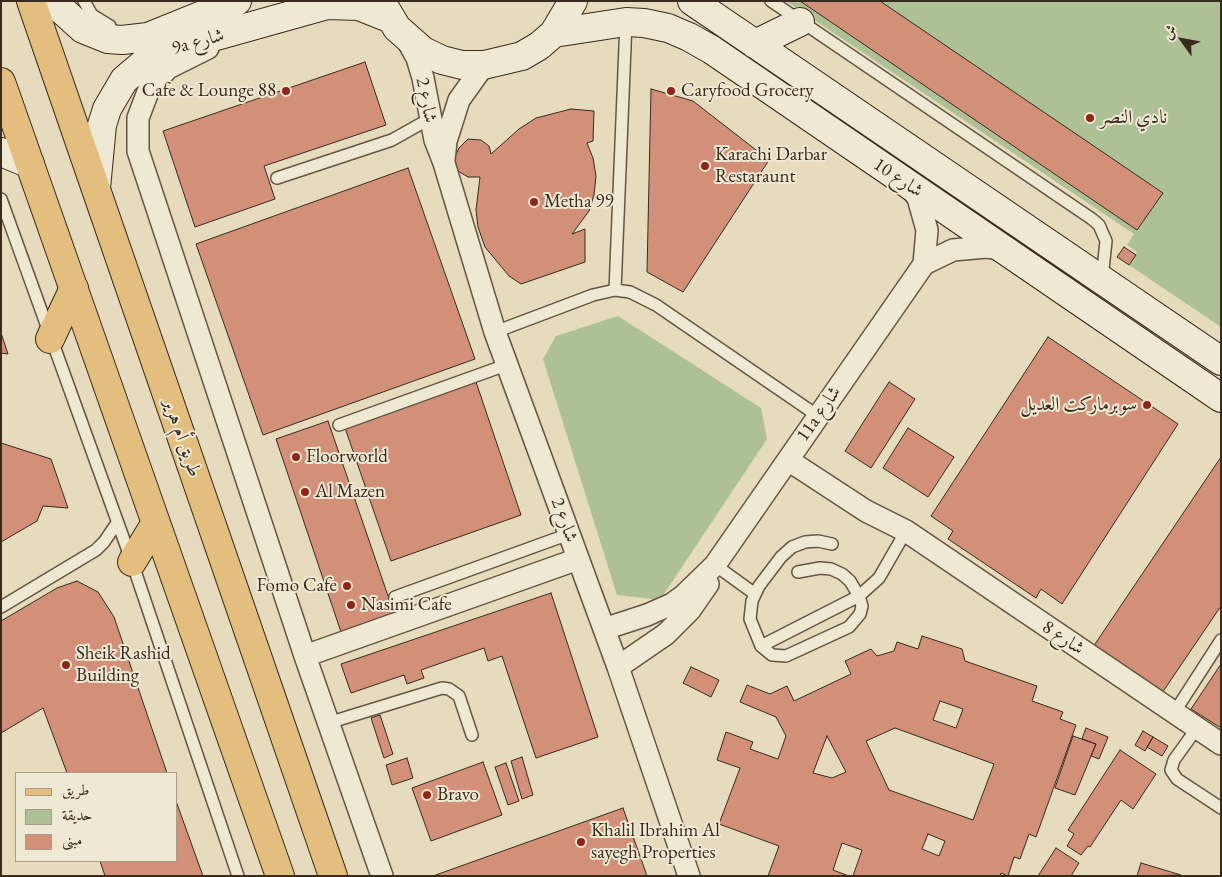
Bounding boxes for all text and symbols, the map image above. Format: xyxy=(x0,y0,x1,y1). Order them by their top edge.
north arrow xyxy=(1157,15,1207,65)
text: ش xyxy=(1158,21,1181,43)
street label: 9a شارع xyxy=(169,24,227,60)
street label: شارع 2 xyxy=(410,75,442,125)
place label: Cafe & Lounge 88 xyxy=(142,80,276,102)
place label: Caryfood Grocery xyxy=(681,80,814,102)
marker: Cafe & Lounge 88 xyxy=(280,85,292,97)
marker: Caryfood Grocery xyxy=(665,85,677,97)
place label: نادي النصر xyxy=(1100,107,1167,129)
marker: نادي النصر xyxy=(1084,112,1096,124)
place label: Karachi Darbar Restaraunt xyxy=(715,144,827,188)
street label: شارع 10 xyxy=(869,153,927,203)
marker: Karachi Darbar Restaraunt xyxy=(699,160,711,172)
place label: Metha 99 xyxy=(544,191,614,213)
marker: Metha 99 xyxy=(528,196,540,208)
street label: 11a شارع xyxy=(792,382,846,446)
place label: سوبرماركت العديل xyxy=(1020,394,1137,416)
street label: طريق أم هرير xyxy=(158,396,206,480)
marker: سوبرماركت العديل xyxy=(1141,399,1153,411)
place label: Floorworld xyxy=(306,446,388,468)
marker: Floorworld xyxy=(290,451,302,463)
place label: Al Mazen xyxy=(315,481,385,503)
marker: Al Mazen xyxy=(299,486,311,498)
street label: شارع 2 xyxy=(545,495,583,545)
place label: Fomo Cafe xyxy=(256,575,337,597)
marker: Fomo Cafe xyxy=(341,580,353,592)
place label: Nasimi Cafe xyxy=(361,594,452,616)
marker: Nasimi Cafe xyxy=(345,599,357,611)
street label: شارع 8 xyxy=(1038,616,1088,660)
place label: Sheik Rashid Building xyxy=(76,643,171,687)
marker: Sheik Rashid Building xyxy=(60,659,72,671)
legend xyxy=(15,772,178,862)
text: طريق xyxy=(62,780,89,799)
place label: Bravo xyxy=(437,784,479,806)
marker: Bravo xyxy=(421,789,433,801)
text: حديقة xyxy=(62,805,92,824)
place label: Khalil Ibrahim Al sayegh Properties xyxy=(591,820,720,864)
text: مبنى xyxy=(62,830,82,849)
marker: Khalil Ibrahim Al sayegh Properties xyxy=(575,836,587,848)

